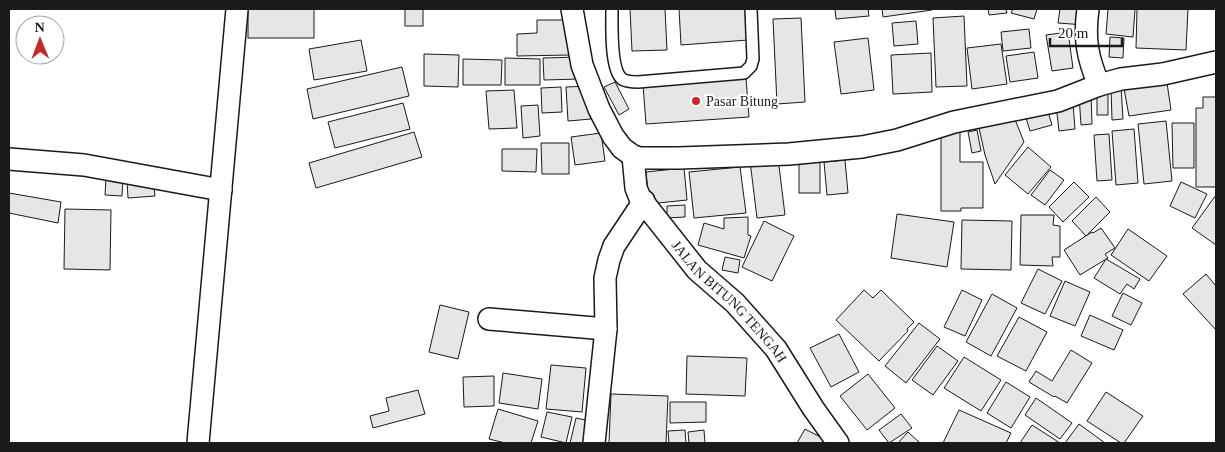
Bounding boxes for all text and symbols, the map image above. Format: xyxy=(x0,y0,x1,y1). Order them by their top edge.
north arrow xyxy=(15,15,65,65)
scale bar xyxy=(1050,15,1122,47)
text: N xyxy=(35,20,45,35)
text: 20 m xyxy=(1058,25,1089,41)
place label: Pasar Bitung xyxy=(706,94,778,109)
marker: Pasar Bitung xyxy=(690,95,702,107)
street label: JALAN BITUNG TENGAH xyxy=(669,237,790,365)

